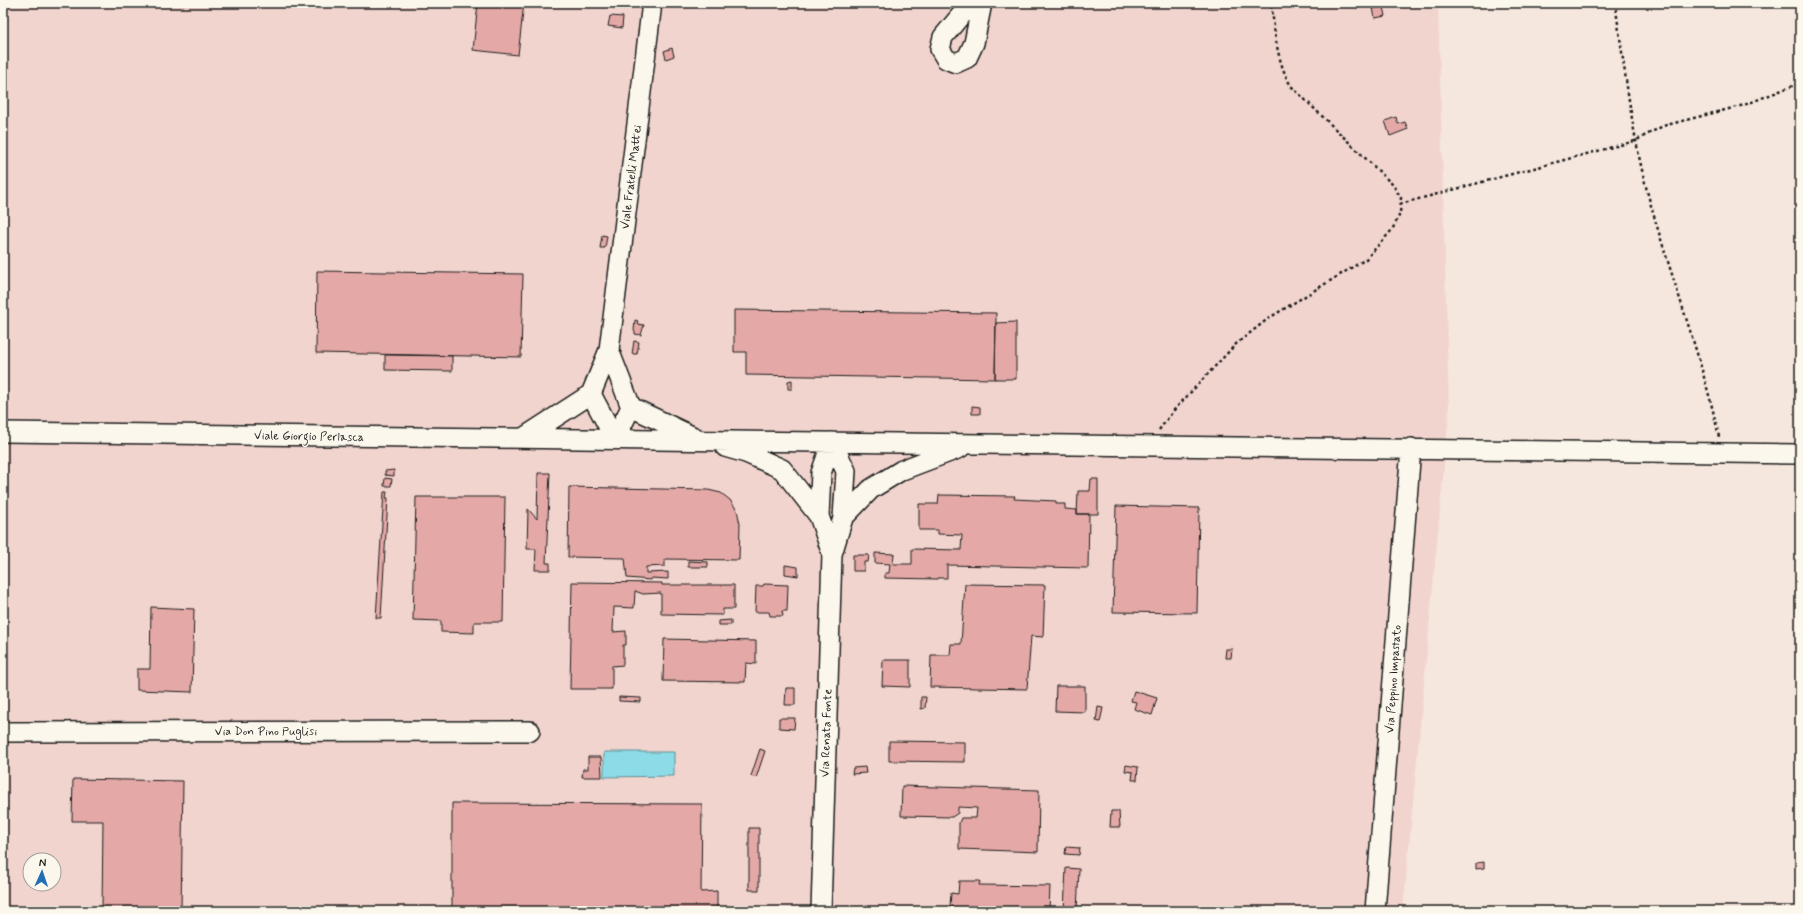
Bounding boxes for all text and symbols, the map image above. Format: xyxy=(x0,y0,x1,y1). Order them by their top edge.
street label: Viale Fratelli Mattei xyxy=(618,124,646,230)
street label: Viale Giorgio Perlasca xyxy=(254,428,364,447)
street label: Via Peppino Impastato xyxy=(1382,624,1406,734)
street label: Via Renata Fonte xyxy=(817,688,837,778)
street label: Via Don Pino Puglisi xyxy=(215,724,317,740)
north arrow xyxy=(22,852,62,892)
text: N xyxy=(38,856,46,870)

